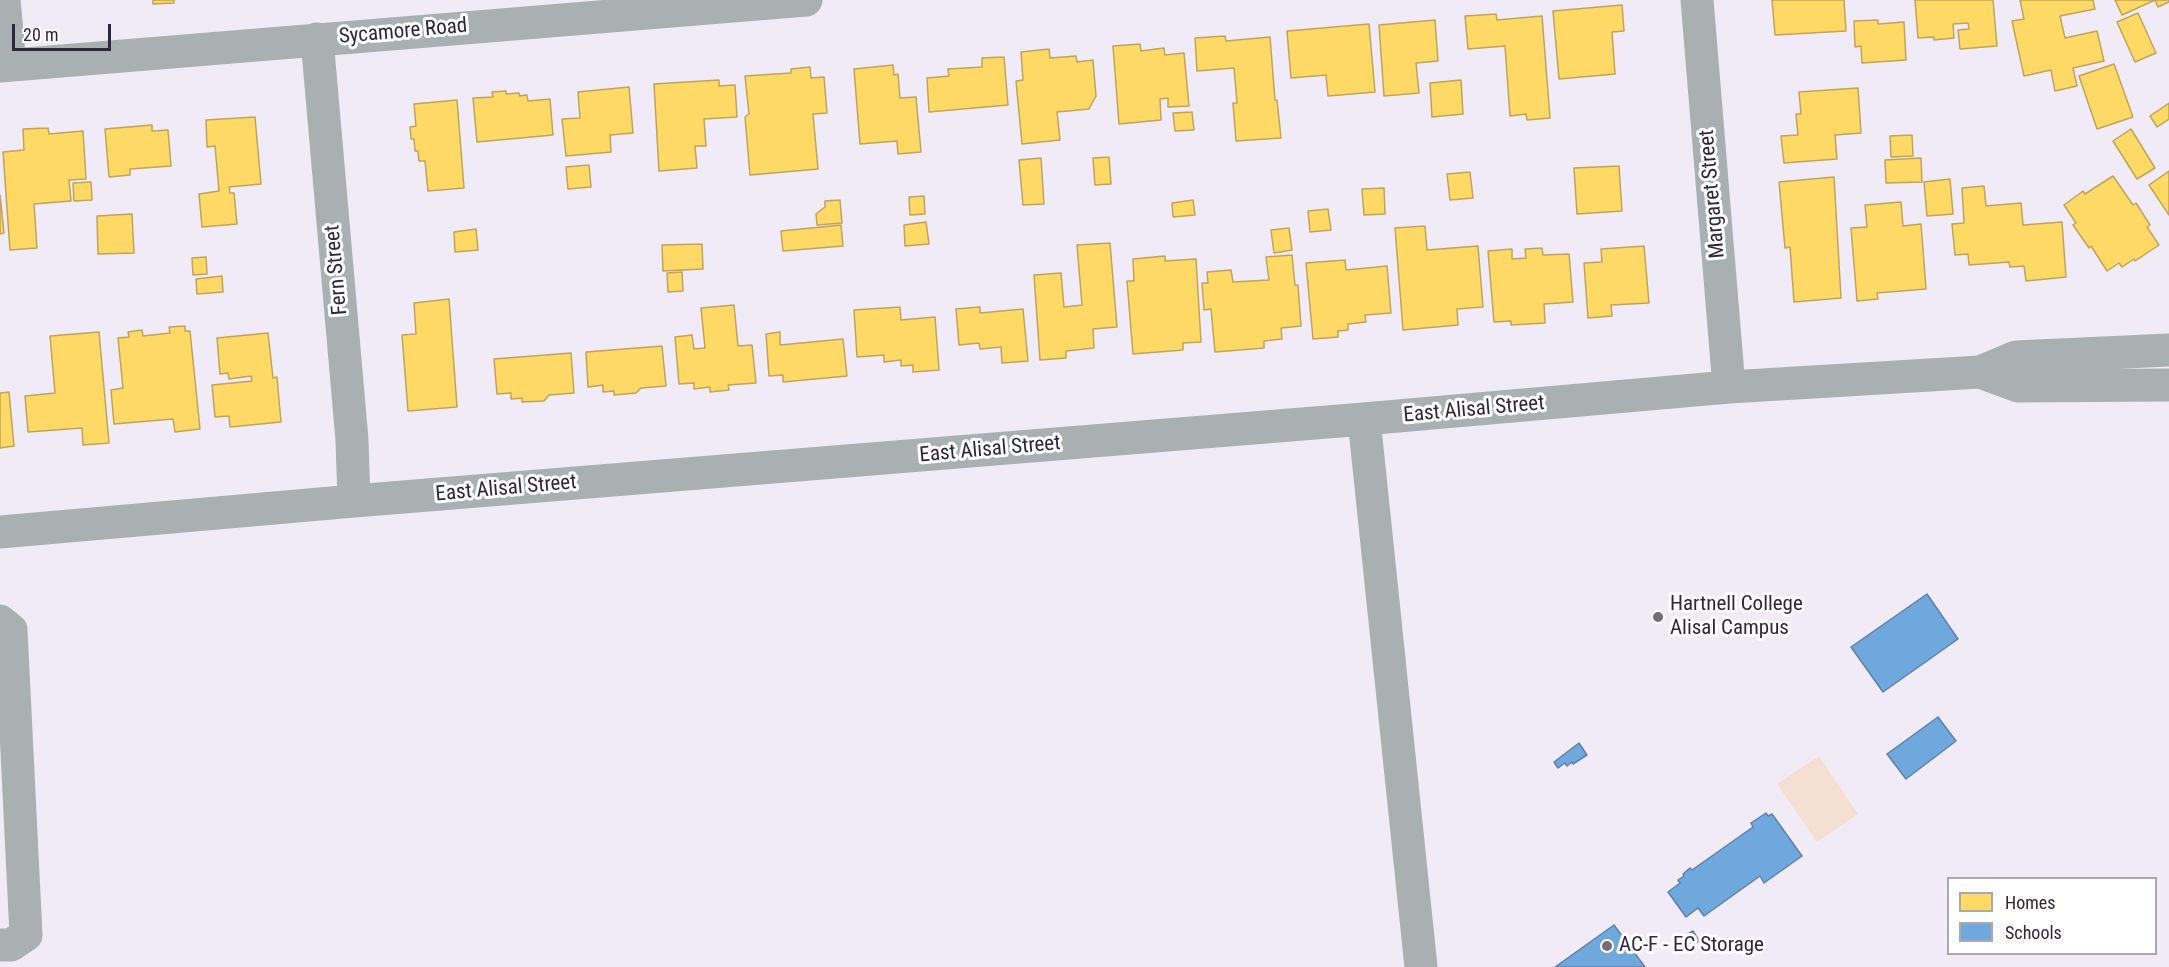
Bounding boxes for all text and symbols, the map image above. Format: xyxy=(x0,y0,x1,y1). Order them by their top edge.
scale bar xyxy=(15,12,114,50)
street label: Sycamore Road xyxy=(338,14,468,50)
text: 20 m xyxy=(23,24,58,45)
street label: Margaret Street xyxy=(1695,129,1731,259)
street label: Fern Street xyxy=(321,224,353,316)
street label: East Alisal Street xyxy=(1403,391,1545,429)
street label: East Alisal Street xyxy=(919,431,1061,469)
street label: East Alisal Street xyxy=(435,470,577,508)
place label: Hartnell College Alisal Campus xyxy=(1670,592,1803,642)
marker: Hartnell College Alisal Campus xyxy=(1651,610,1665,624)
legend xyxy=(1947,877,2157,955)
text: Homes xyxy=(2005,892,2055,913)
text: Schools xyxy=(2005,922,2062,943)
place label: AC-F - EC Storage xyxy=(1619,933,1764,959)
marker: AC-F - EC Storage xyxy=(1600,939,1614,953)

